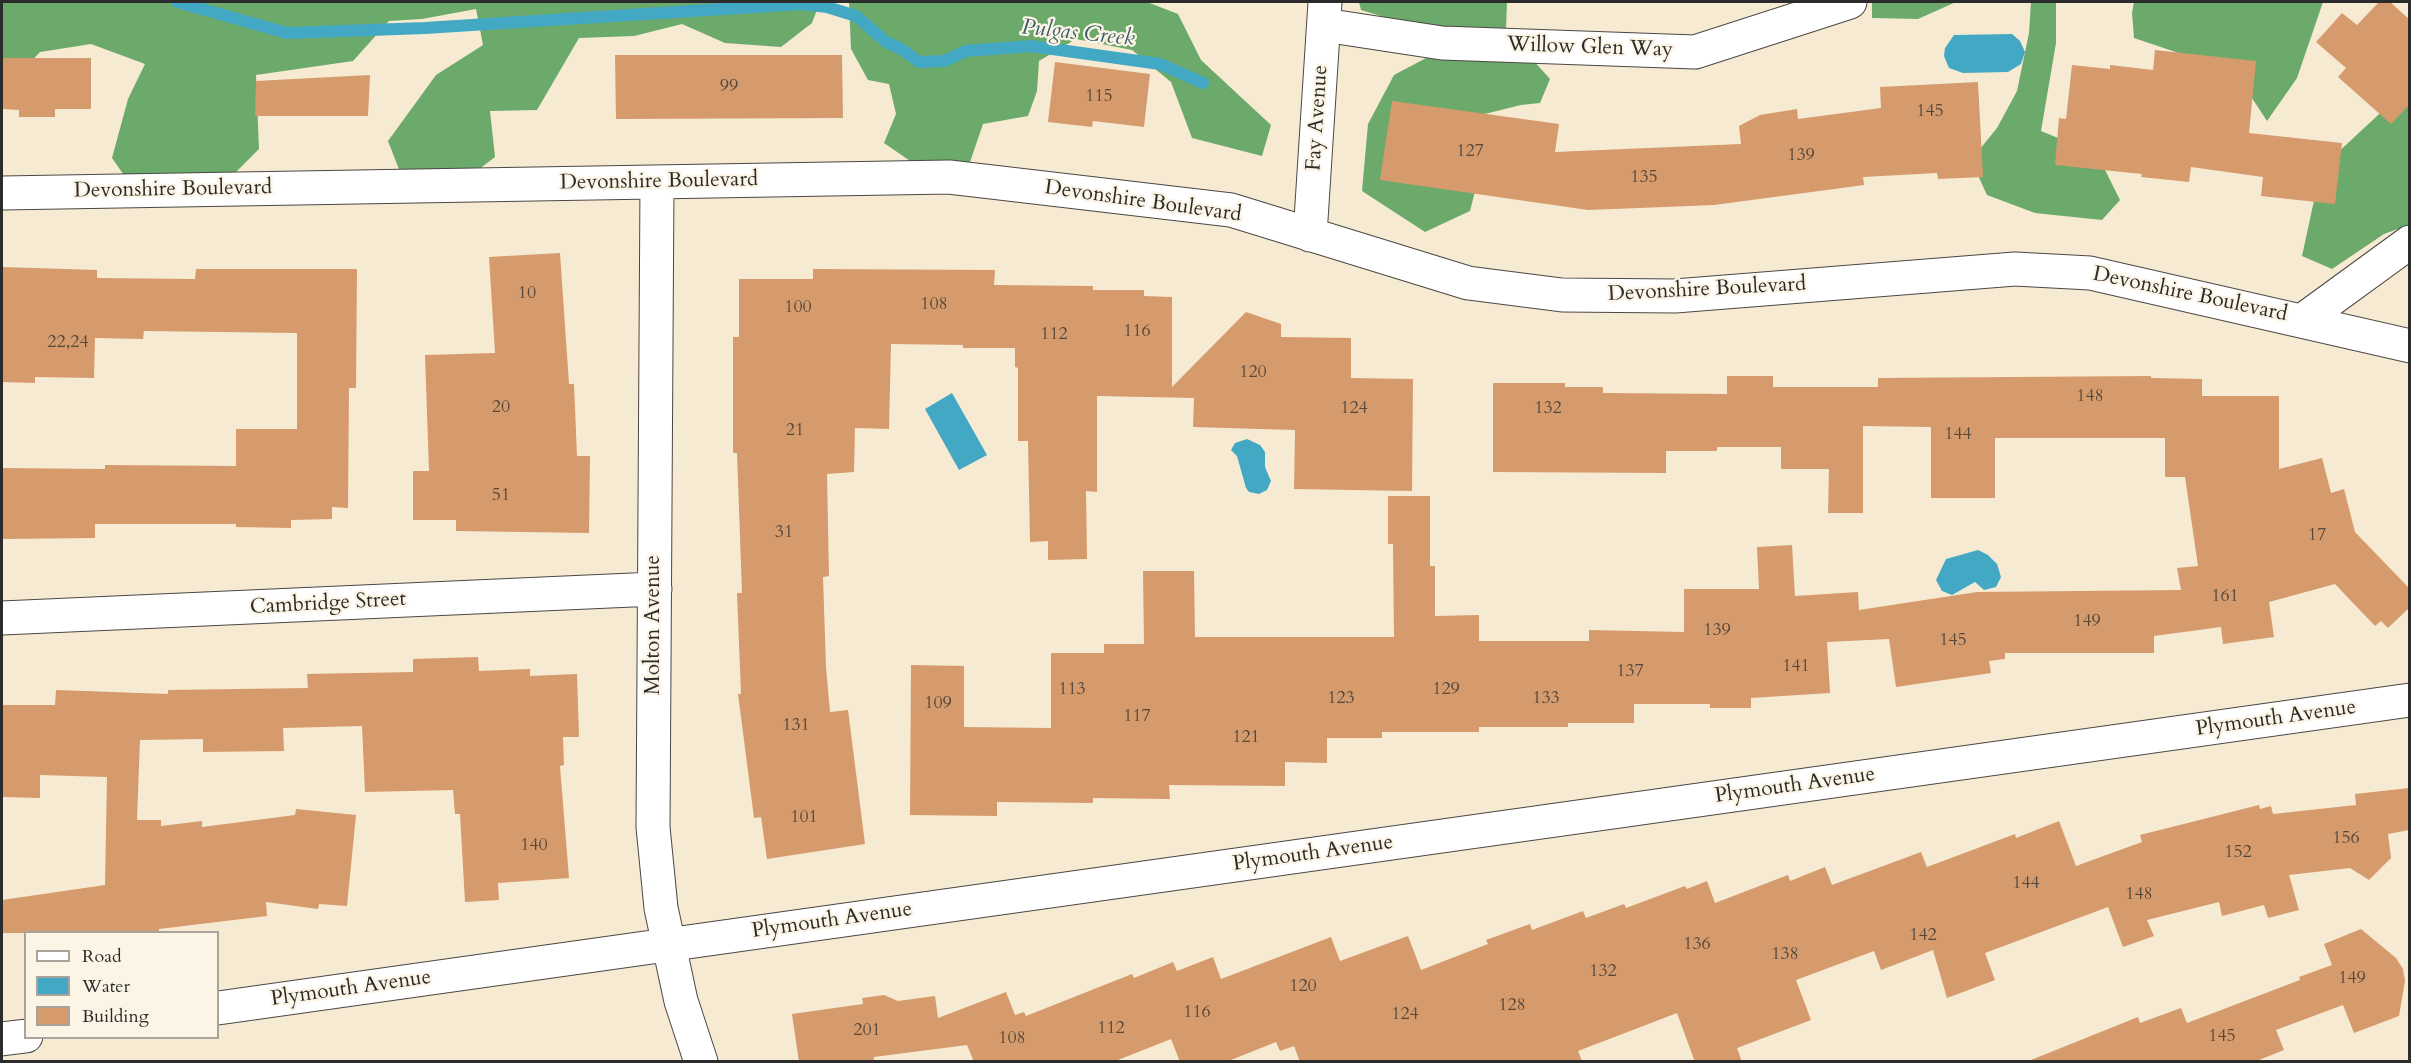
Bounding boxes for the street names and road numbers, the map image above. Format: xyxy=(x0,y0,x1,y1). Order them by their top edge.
street label: Willow Glen Way xyxy=(1507,33,1673,63)
street label: Fay Avenue xyxy=(1302,64,1334,172)
street label: Devonshire Boulevard xyxy=(560,168,758,196)
street label: Devonshire Boulevard xyxy=(74,176,272,204)
street label: Devonshire Boulevard xyxy=(1043,176,1243,228)
street label: Devonshire Boulevard xyxy=(2090,262,2290,328)
street label: Devonshire Boulevard xyxy=(1607,272,1807,308)
street label: Molton Avenue xyxy=(641,555,667,695)
street label: Cambridge Street xyxy=(249,587,407,621)
street label: Plymouth Avenue xyxy=(2194,695,2358,743)
street label: Plymouth Avenue xyxy=(1713,762,1877,810)
street label: Plymouth Avenue xyxy=(1231,830,1395,878)
street label: Plymouth Avenue xyxy=(750,897,914,945)
street label: Plymouth Avenue xyxy=(269,965,433,1013)

